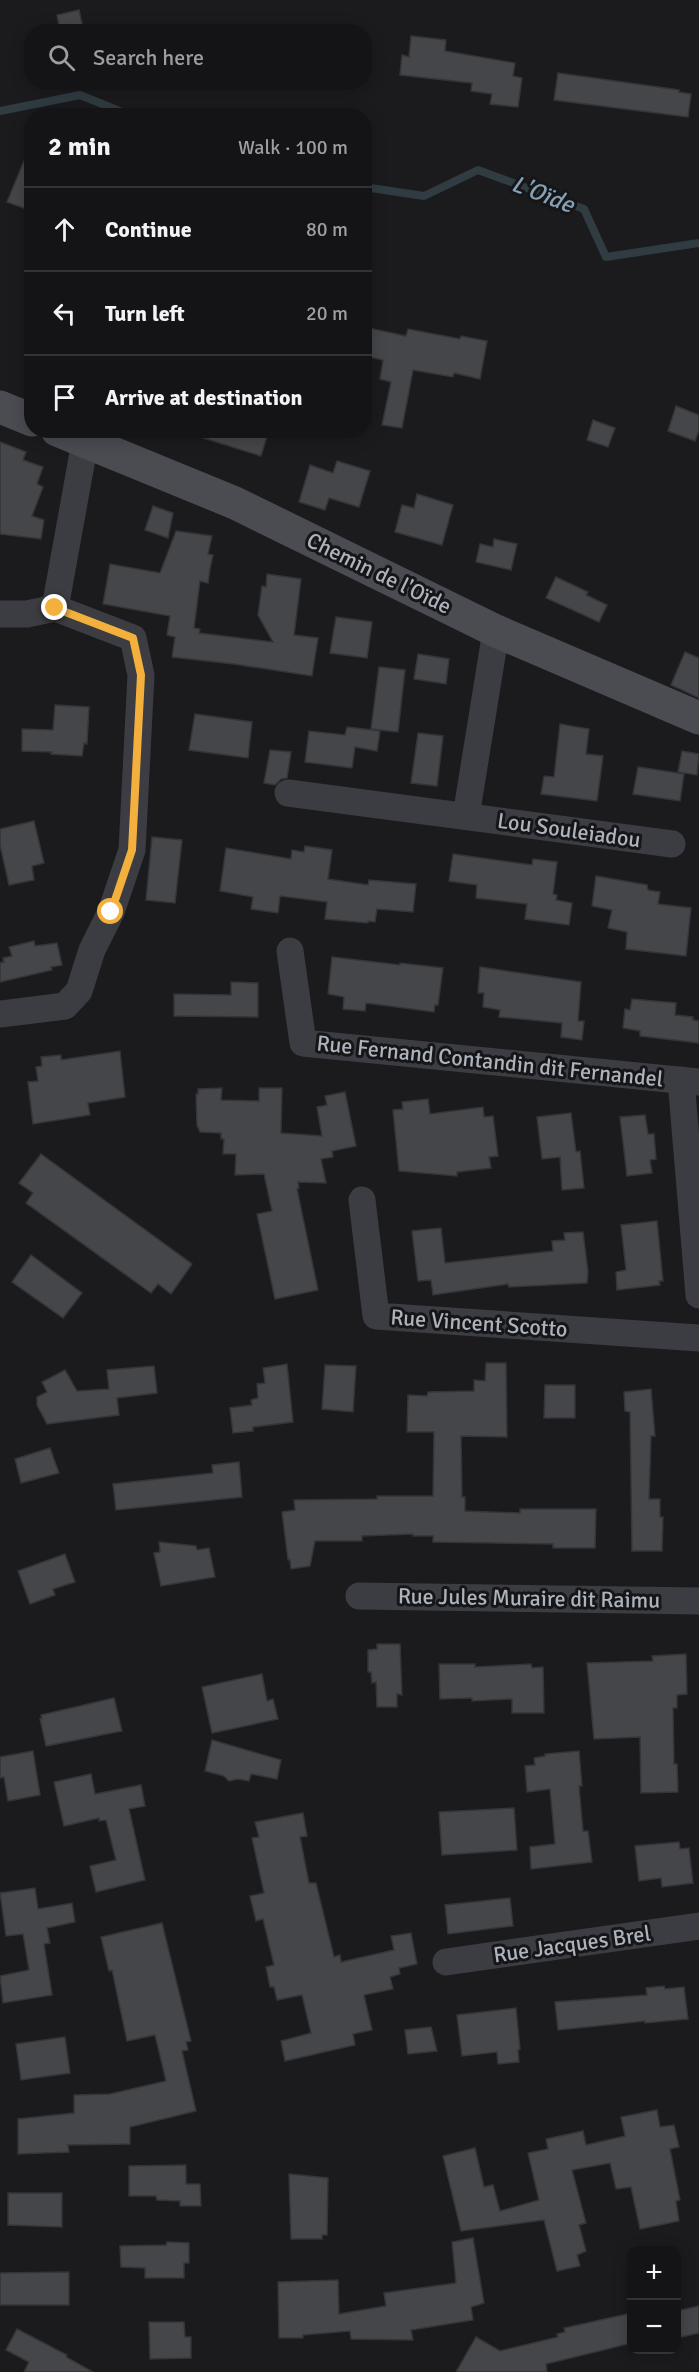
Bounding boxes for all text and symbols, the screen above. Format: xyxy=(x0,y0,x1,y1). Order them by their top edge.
search box xyxy=(24,24,372,90)
icon: search xyxy=(45,41,78,74)
text: Search here xyxy=(93,44,204,71)
text: 2 min xyxy=(48,131,111,163)
text: Walk · 100 m xyxy=(238,135,348,160)
water label: L'Oïde xyxy=(508,168,579,220)
icon: ahead xyxy=(48,213,81,246)
text: Continue xyxy=(105,216,192,243)
text: 80 m xyxy=(306,217,348,242)
icon: left xyxy=(48,297,81,330)
text: Turn left xyxy=(105,300,185,327)
text: 20 m xyxy=(306,301,348,326)
icon: arrive xyxy=(48,381,81,414)
text: Arrive at destination xyxy=(105,384,302,411)
street label: Chemin de l'Oïde xyxy=(302,526,456,620)
route end xyxy=(41,594,67,620)
street label: Lou Souleiadou xyxy=(496,807,642,853)
route start xyxy=(97,898,123,924)
street label: Rue Fernand Contandin dit Fernandel xyxy=(315,1029,665,1093)
street label: Rue Vincent Scotto xyxy=(390,1303,568,1343)
street label: Rue Jules Muraire dit Raimu xyxy=(398,1582,660,1614)
street label: Rue Jacques Brel xyxy=(492,1920,652,1968)
map controls xyxy=(627,2246,681,2354)
button: + xyxy=(627,2246,681,2300)
button: − xyxy=(627,2300,681,2354)

